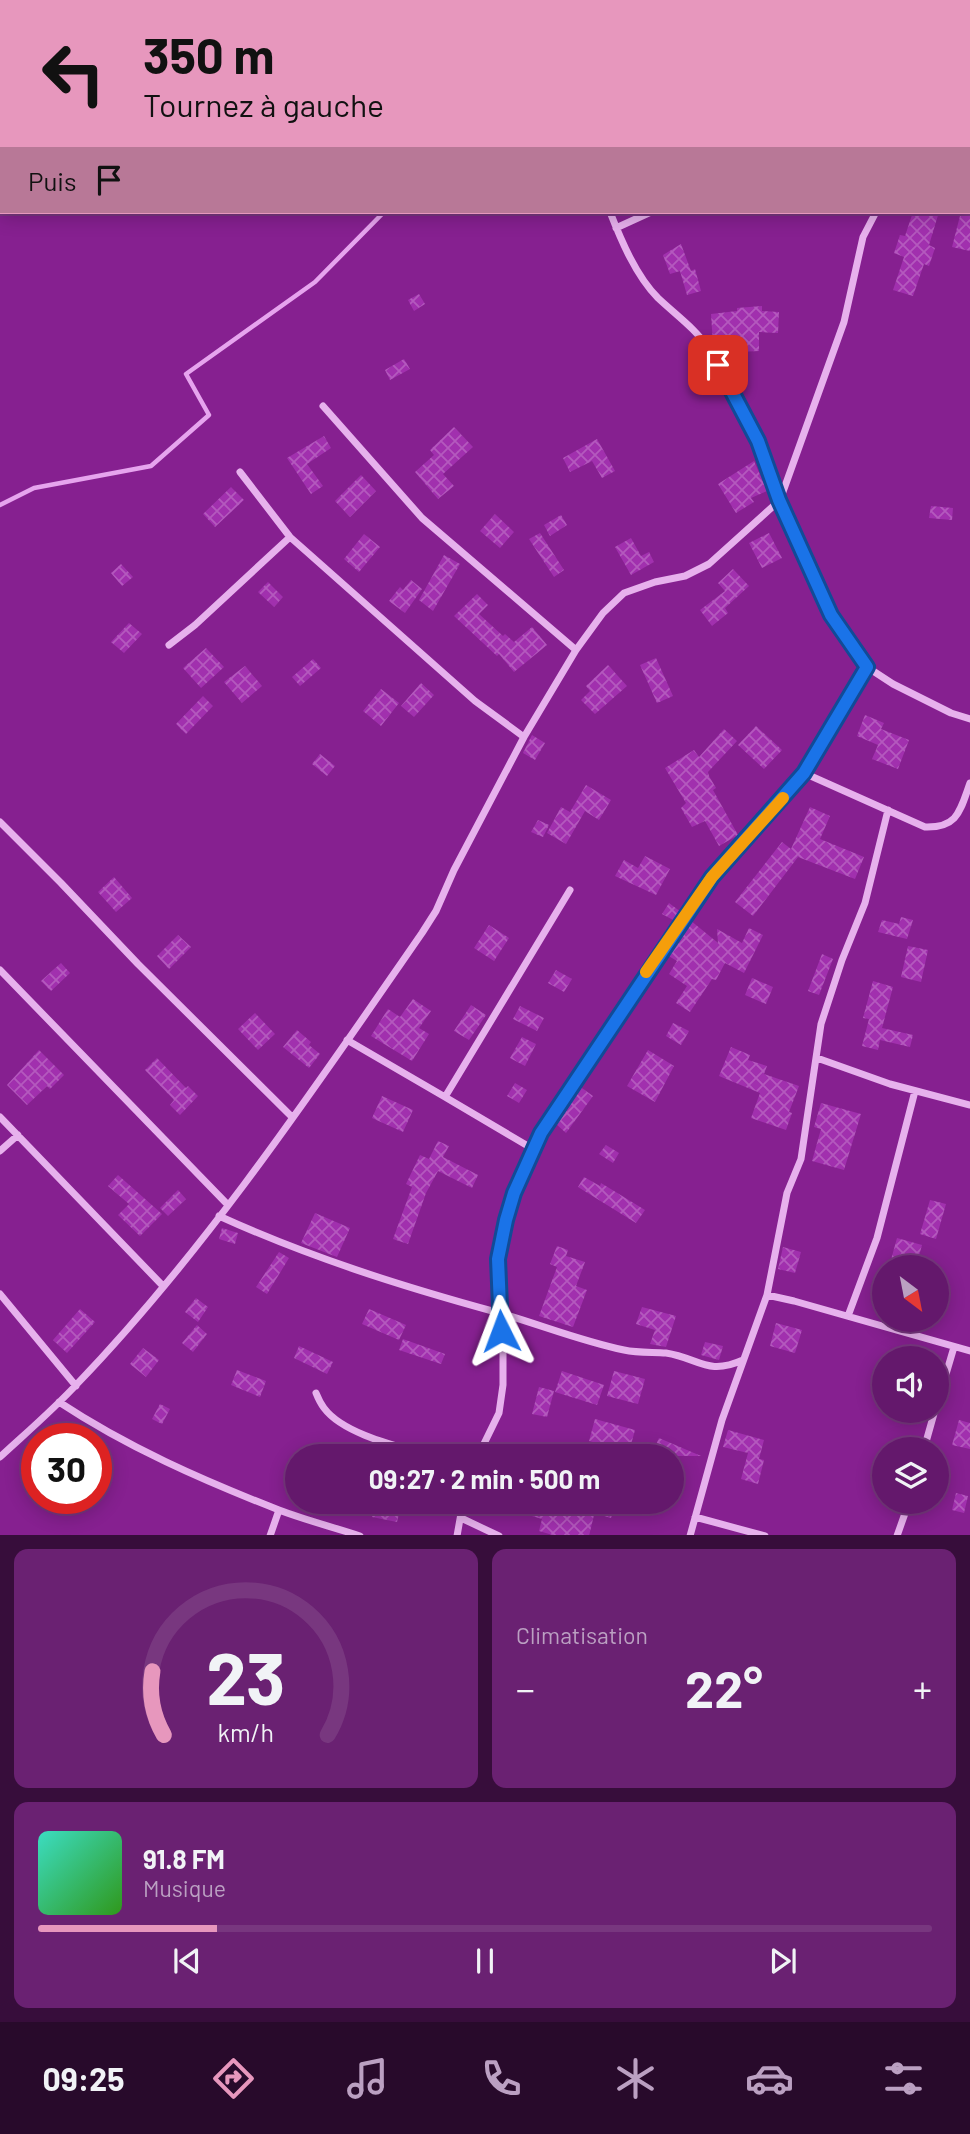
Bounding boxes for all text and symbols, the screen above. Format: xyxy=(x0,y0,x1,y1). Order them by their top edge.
text: 350 m xyxy=(143,25,275,84)
icon: left xyxy=(28,28,119,119)
text: Tournez à gauche xyxy=(143,85,384,123)
icon: arrive xyxy=(90,161,128,199)
text: Puis xyxy=(28,165,76,196)
pin xyxy=(688,335,748,395)
icon: arrive xyxy=(699,346,737,384)
north arrow xyxy=(872,1255,948,1332)
map controls xyxy=(872,1255,949,1514)
position arrow xyxy=(464,1294,538,1368)
button: sound xyxy=(872,1346,949,1423)
speed limit sign: 30 xyxy=(21,1423,112,1514)
button: layers xyxy=(872,1437,949,1514)
text: 09:27 · 2 min · 500 m xyxy=(369,1463,600,1494)
text: Climatisation xyxy=(516,1621,648,1649)
text: 23 xyxy=(206,1632,286,1720)
text: 22° xyxy=(685,1656,763,1718)
text: − xyxy=(516,1665,535,1711)
text: + xyxy=(913,1665,932,1711)
text: km/h xyxy=(218,1716,274,1746)
text: 91.8 FM xyxy=(143,1843,225,1874)
text: Musique xyxy=(143,1874,226,1902)
icon: previous xyxy=(168,1942,206,1980)
icon: pause xyxy=(466,1942,504,1980)
icon: next xyxy=(764,1942,802,1980)
icon: directions xyxy=(209,2054,258,2103)
icon: music xyxy=(343,2054,392,2103)
icon: phone xyxy=(477,2054,526,2103)
icon: climate xyxy=(611,2054,660,2103)
icon: car xyxy=(745,2054,794,2103)
icon: filters xyxy=(879,2054,928,2103)
text: 09:25 xyxy=(42,2059,124,2097)

